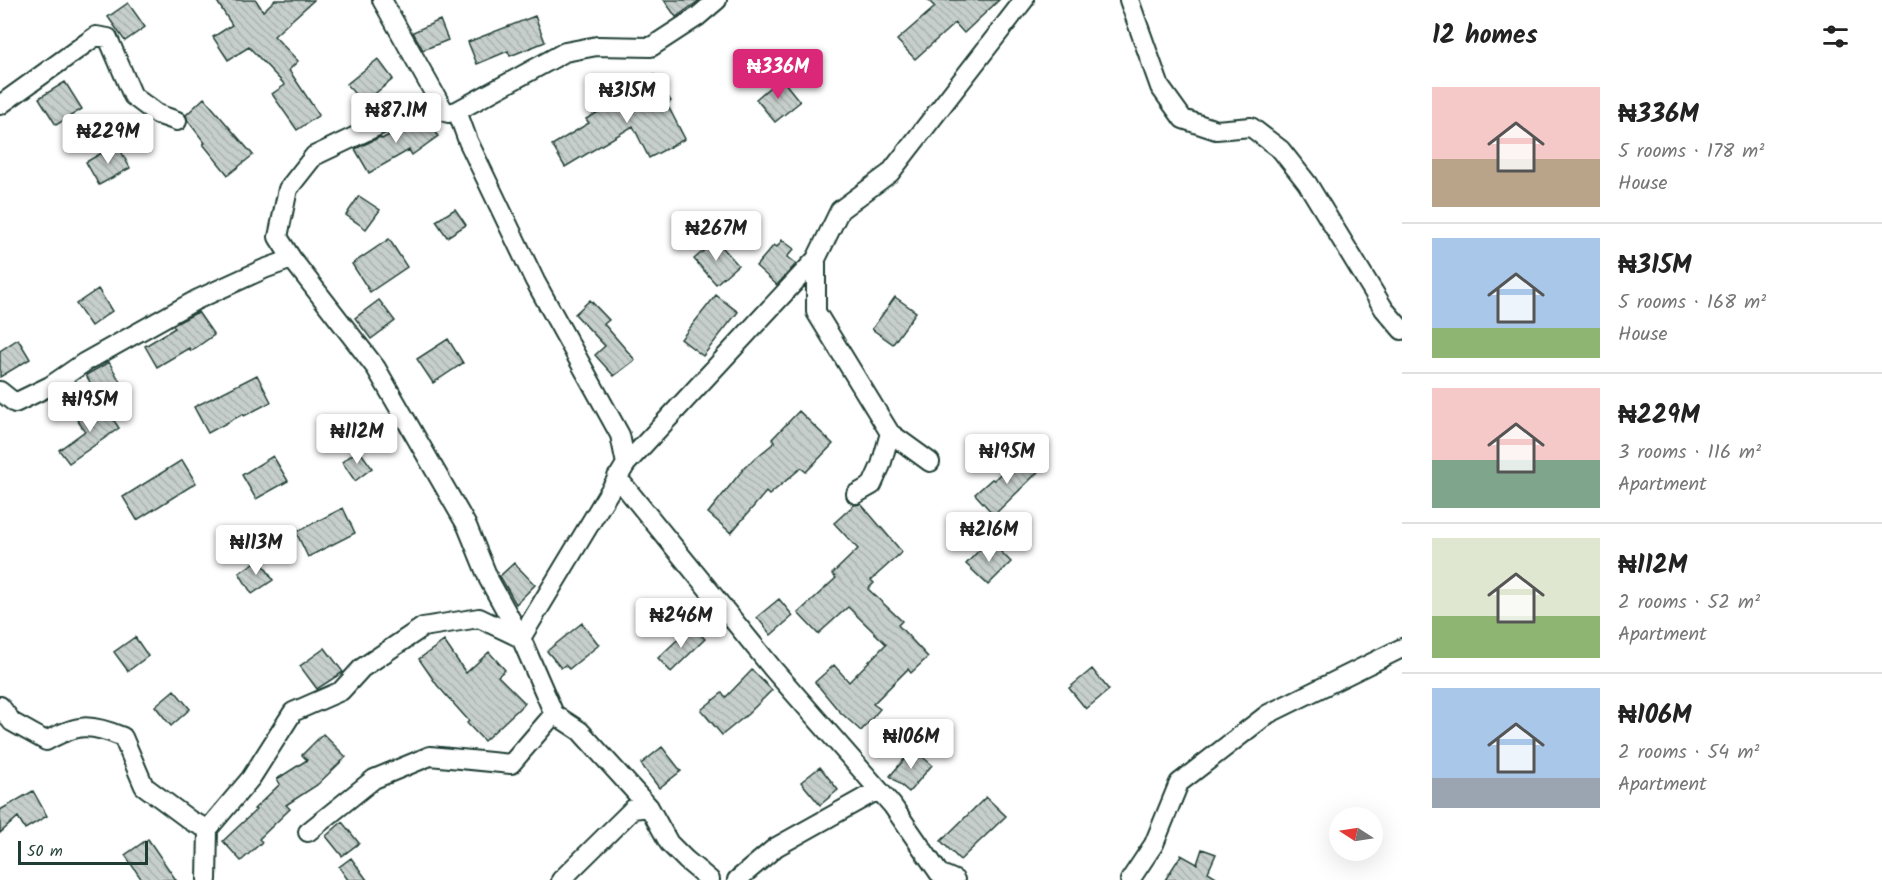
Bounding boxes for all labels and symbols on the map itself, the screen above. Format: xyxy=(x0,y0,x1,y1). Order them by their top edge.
pin: ₦336M xyxy=(736,49,820,100)
pin: ₦315M xyxy=(585,73,669,124)
pin: ₦87.1M xyxy=(347,93,445,144)
pin: ₦229M xyxy=(66,114,150,165)
pin: ₦267M xyxy=(674,211,758,262)
pin: ₦195M xyxy=(48,382,132,433)
pin: ₦112M xyxy=(315,414,399,465)
pin: ₦195M xyxy=(965,434,1049,485)
pin: ₦216M xyxy=(947,512,1031,563)
pin: ₦113M xyxy=(214,525,298,576)
pin: ₦246M xyxy=(639,598,723,649)
pin: ₦106M xyxy=(869,719,953,770)
north arrow xyxy=(1329,807,1383,861)
scale bar xyxy=(18,838,148,866)

